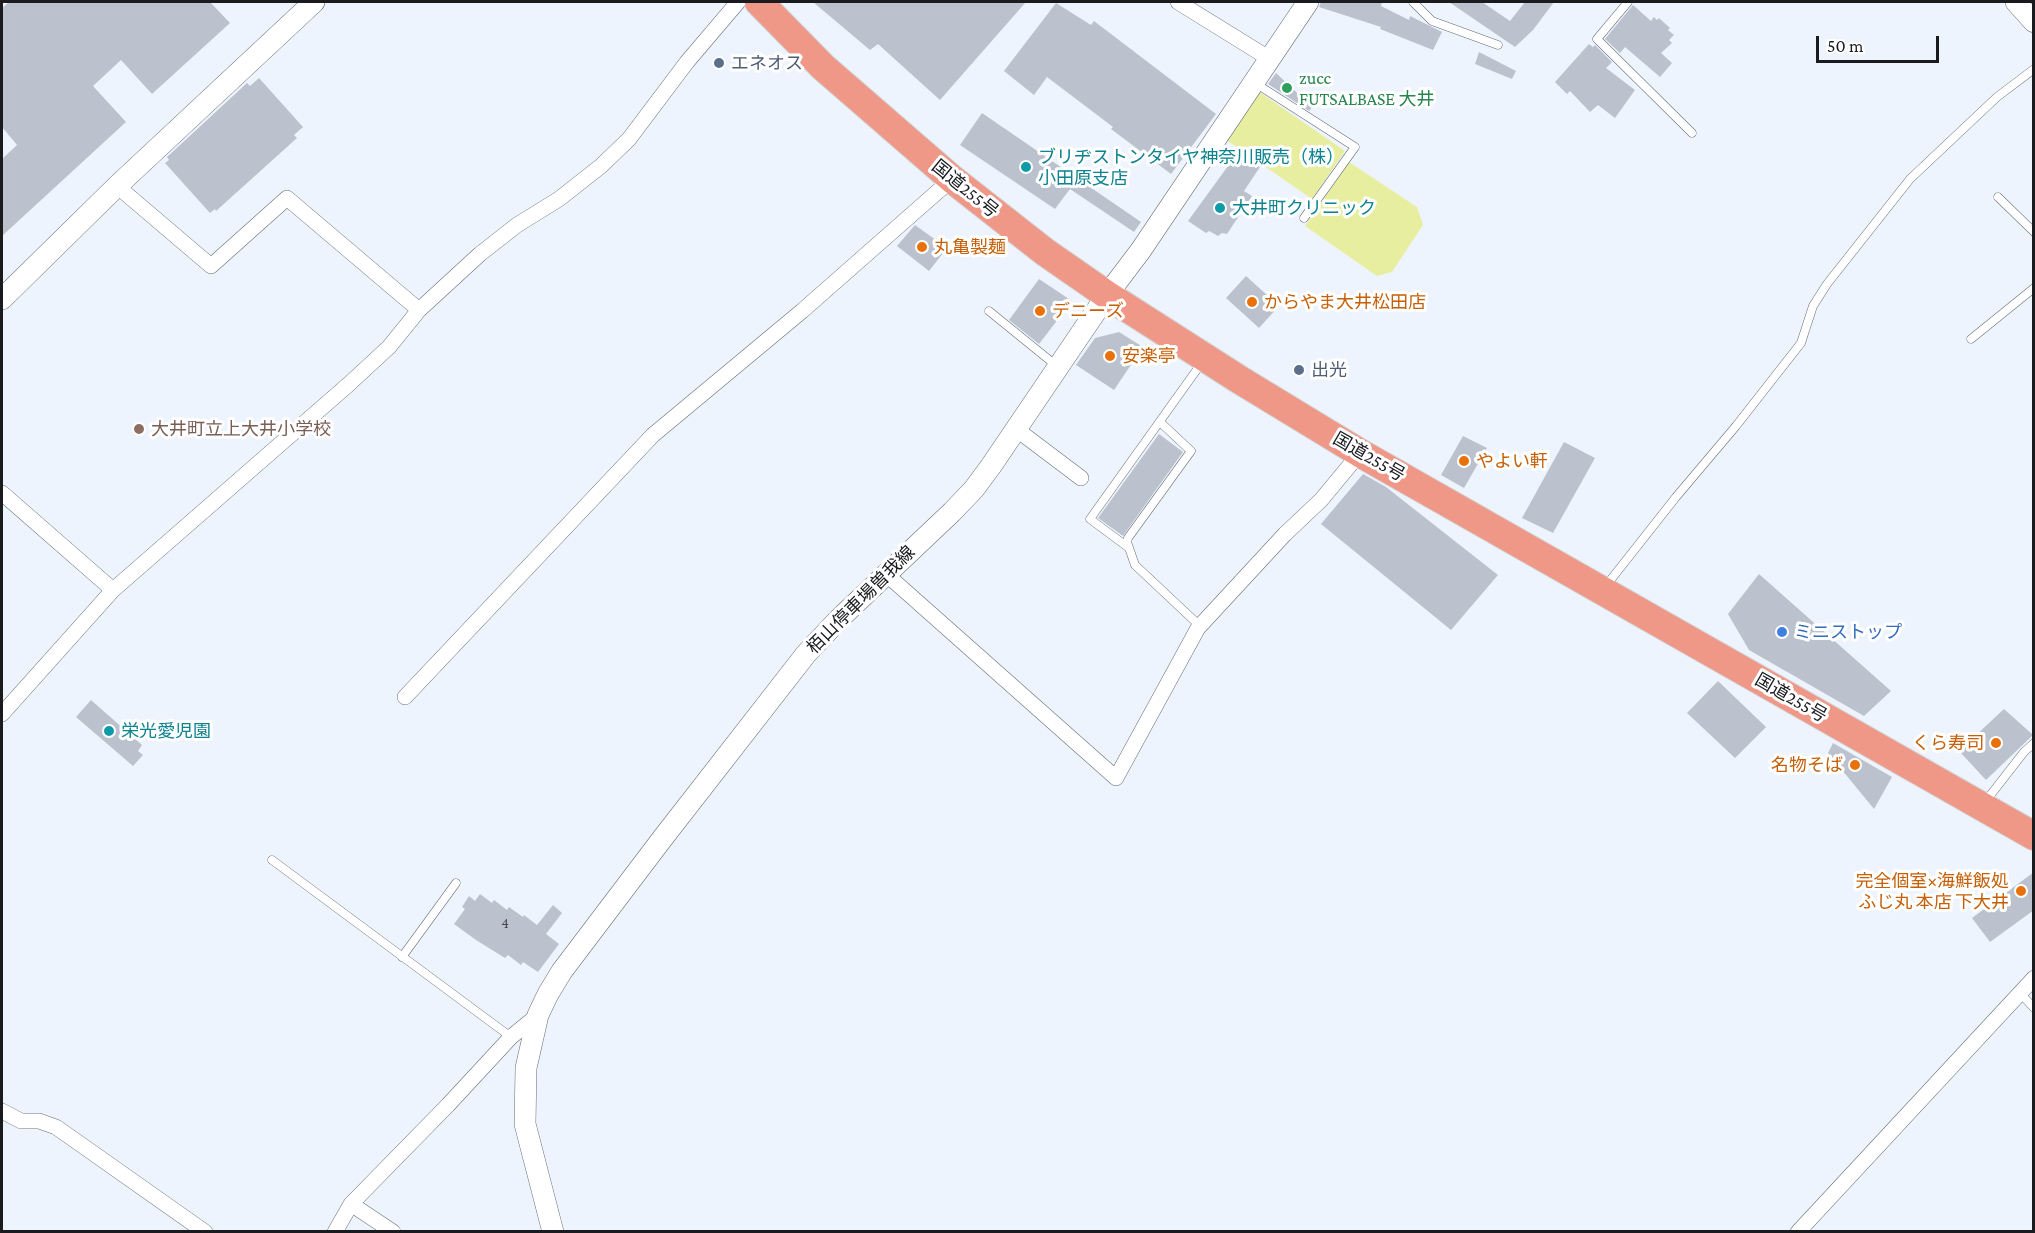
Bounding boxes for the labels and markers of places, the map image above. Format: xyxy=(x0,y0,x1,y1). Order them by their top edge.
place label: エネオス xyxy=(731,52,803,74)
marker: エネオス xyxy=(712,56,726,70)
place label: zucc FUTSALBASE 大井 xyxy=(1299,67,1434,110)
marker: zucc FUTSALBASE 大井 xyxy=(1280,81,1294,95)
place label: ブリヂストンタイヤ神奈川販売（株） 小田原支店 xyxy=(1038,146,1344,188)
marker: ブリヂストンタイヤ神奈川販売（株） 小田原支店 xyxy=(1019,160,1033,174)
place label: 大井町クリニック xyxy=(1232,197,1376,219)
marker: 大井町クリニック xyxy=(1213,201,1227,215)
place label: 丸亀製麺 xyxy=(934,236,1006,258)
marker: 丸亀製麺 xyxy=(915,240,929,254)
place label: からやま大井松田店 xyxy=(1264,291,1426,313)
marker: からやま大井松田店 xyxy=(1245,295,1259,309)
place label: デニーズ xyxy=(1052,300,1124,322)
marker: デニーズ xyxy=(1033,304,1047,318)
place label: 安楽亭 xyxy=(1122,345,1176,367)
marker: 安楽亭 xyxy=(1103,349,1117,363)
place label: 出光 xyxy=(1311,359,1347,381)
marker: 出光 xyxy=(1292,363,1306,377)
place label: 大井町立上大井小学校 xyxy=(151,418,331,440)
marker: 大井町立上大井小学校 xyxy=(132,422,146,436)
place label: やよい軒 xyxy=(1476,450,1548,472)
marker: やよい軒 xyxy=(1457,454,1471,468)
place label: ミニストップ xyxy=(1794,621,1902,643)
marker: ミニストップ xyxy=(1775,625,1789,639)
place label: 栄光愛児園 xyxy=(121,720,211,742)
marker: 栄光愛児園 xyxy=(102,724,116,738)
place label: くら寿司 xyxy=(1912,732,1984,754)
marker: くら寿司 xyxy=(1989,736,2003,750)
place label: 名物そば xyxy=(1771,754,1843,776)
marker: 名物そば xyxy=(1848,758,1862,772)
place label: 完全個室×海鮮飯処 ふじ丸 本店 下大井 xyxy=(1856,870,2009,912)
marker: 完全個室×海鮮飯処 ふじ丸 本店 下大井 xyxy=(2014,884,2028,898)

